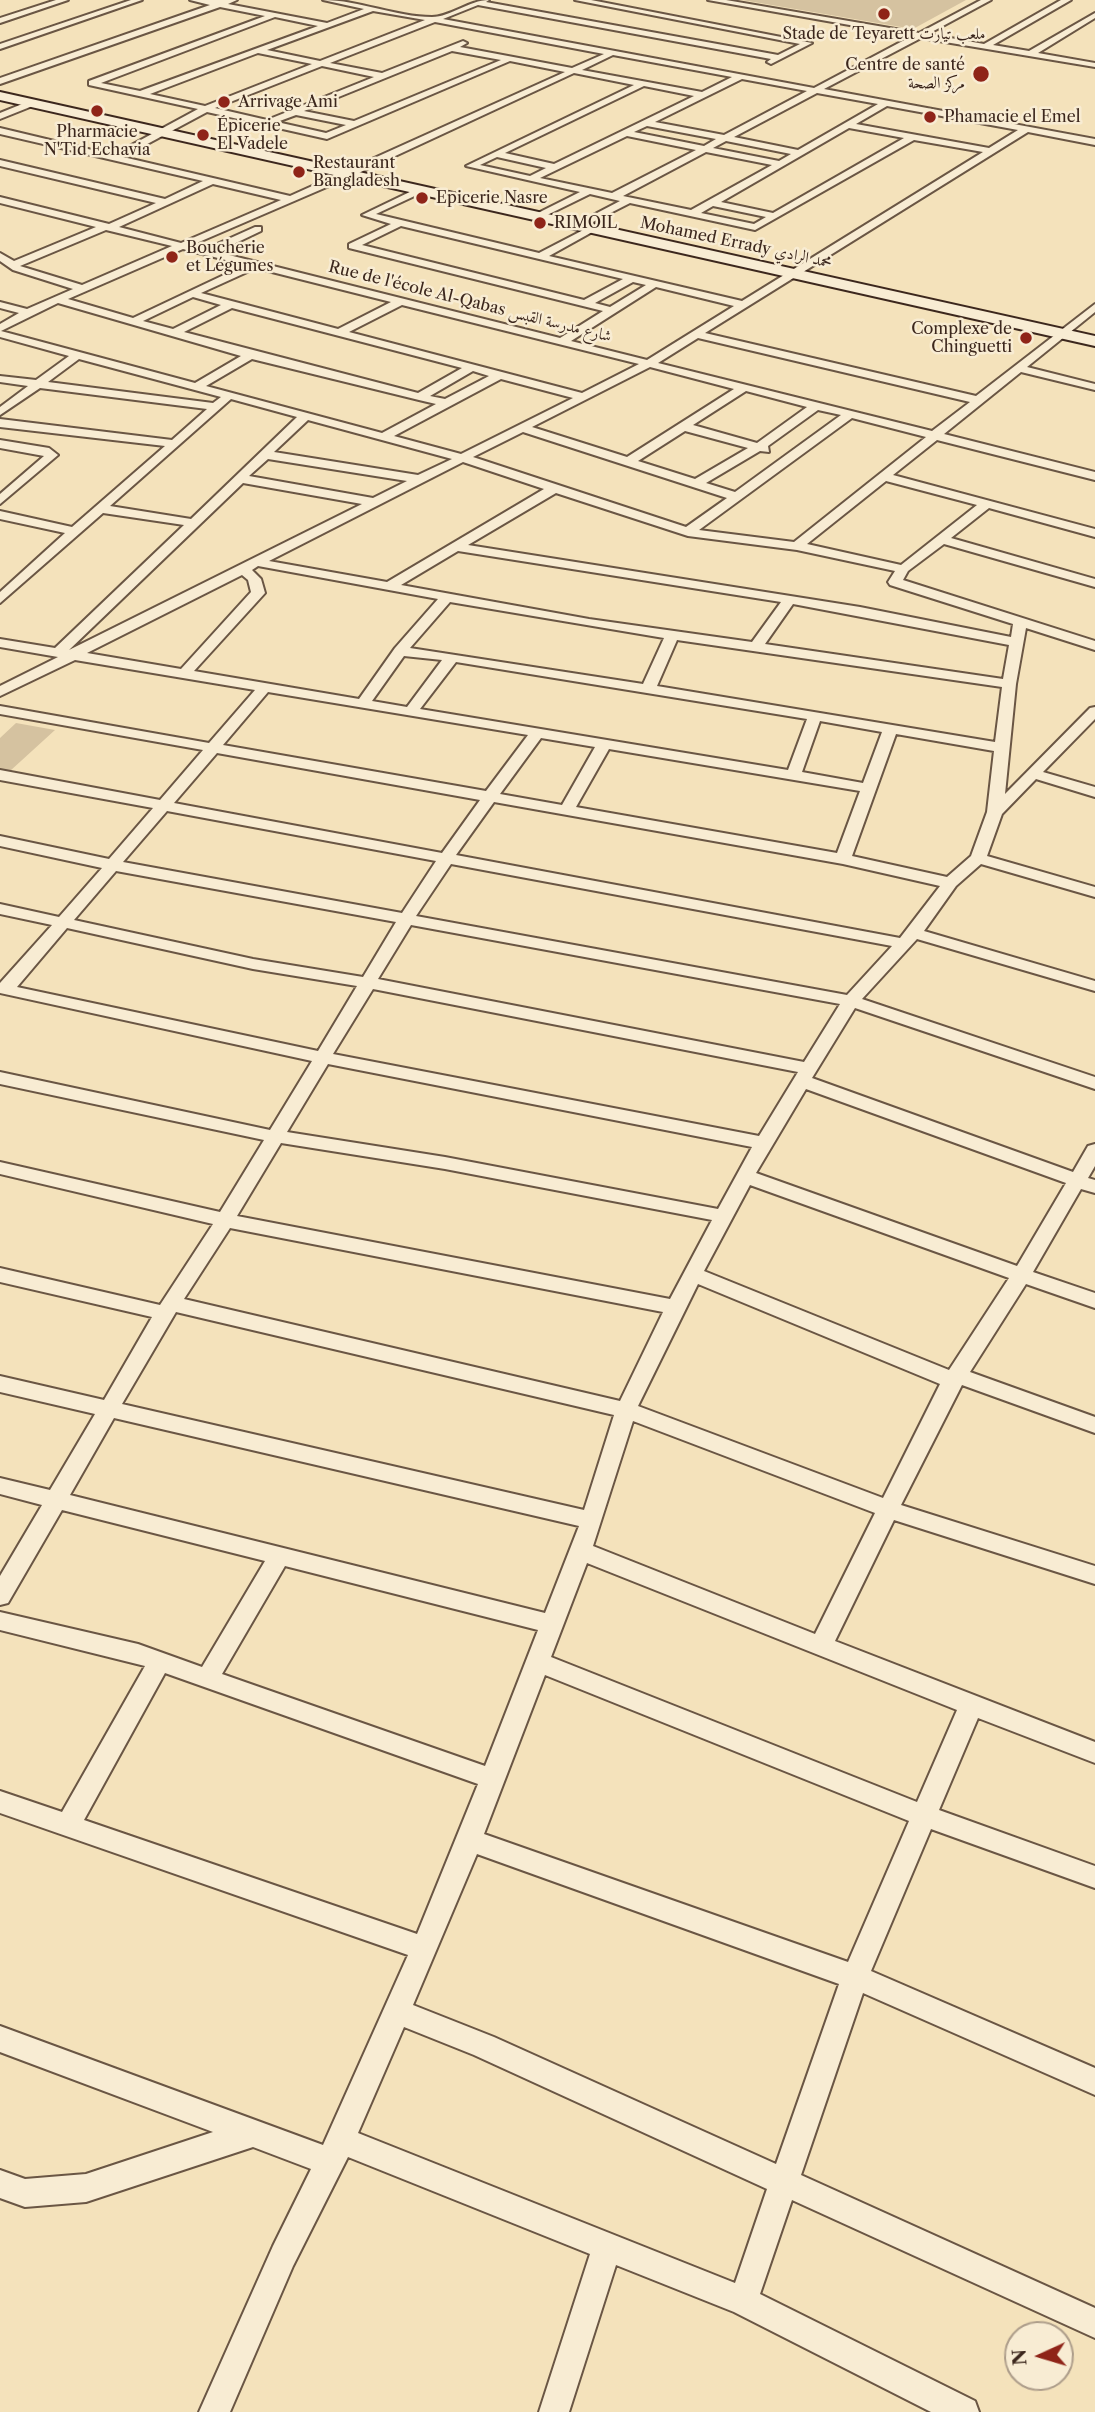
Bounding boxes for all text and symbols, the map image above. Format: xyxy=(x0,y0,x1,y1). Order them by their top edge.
marker: Stade de Teyarett ملعب تيارت xyxy=(876,6,892,22)
place label: Stade de Teyarett ملعب تيارت xyxy=(783,24,985,44)
place label: Centre de santé مركز الصحة xyxy=(845,55,965,93)
marker: Centre de santé مركز الصحة xyxy=(971,64,991,84)
place label: Arrivage Ami xyxy=(238,92,338,112)
marker: Arrivage Ami xyxy=(216,94,232,110)
marker: Pharmacie N'Tid Echavia xyxy=(89,103,105,119)
place label: Phamacie el Emel xyxy=(944,107,1080,127)
marker: Phamacie el Emel xyxy=(922,109,938,125)
place label: Épicerie El Vadele xyxy=(217,116,288,154)
place label: Pharmacie N'Tid Echavia xyxy=(44,122,150,160)
marker: Épicerie El Vadele xyxy=(195,127,211,143)
place label: Restaurant Bangladesh xyxy=(313,153,400,191)
marker: Restaurant Bangladesh xyxy=(291,164,307,180)
place label: Epicerie Nasre xyxy=(436,188,548,208)
marker: Epicerie Nasre xyxy=(414,190,430,206)
place label: RIMOIL xyxy=(554,213,617,233)
street label: Mohamed Errady محمد الرادي xyxy=(638,213,834,273)
marker: RIMOIL xyxy=(532,215,548,231)
place label: Boucherie et Légumes xyxy=(186,238,273,276)
marker: Boucherie et Légumes xyxy=(164,249,180,265)
street label: Rue de l'école Al-Qabas شارع مدرسة القبس xyxy=(327,257,613,347)
place label: Complexe de Chinguetti xyxy=(911,319,1012,357)
marker: Complexe de Chinguetti xyxy=(1018,330,1034,346)
north arrow xyxy=(1004,2321,1074,2391)
text: N xyxy=(1008,2348,1032,2366)

